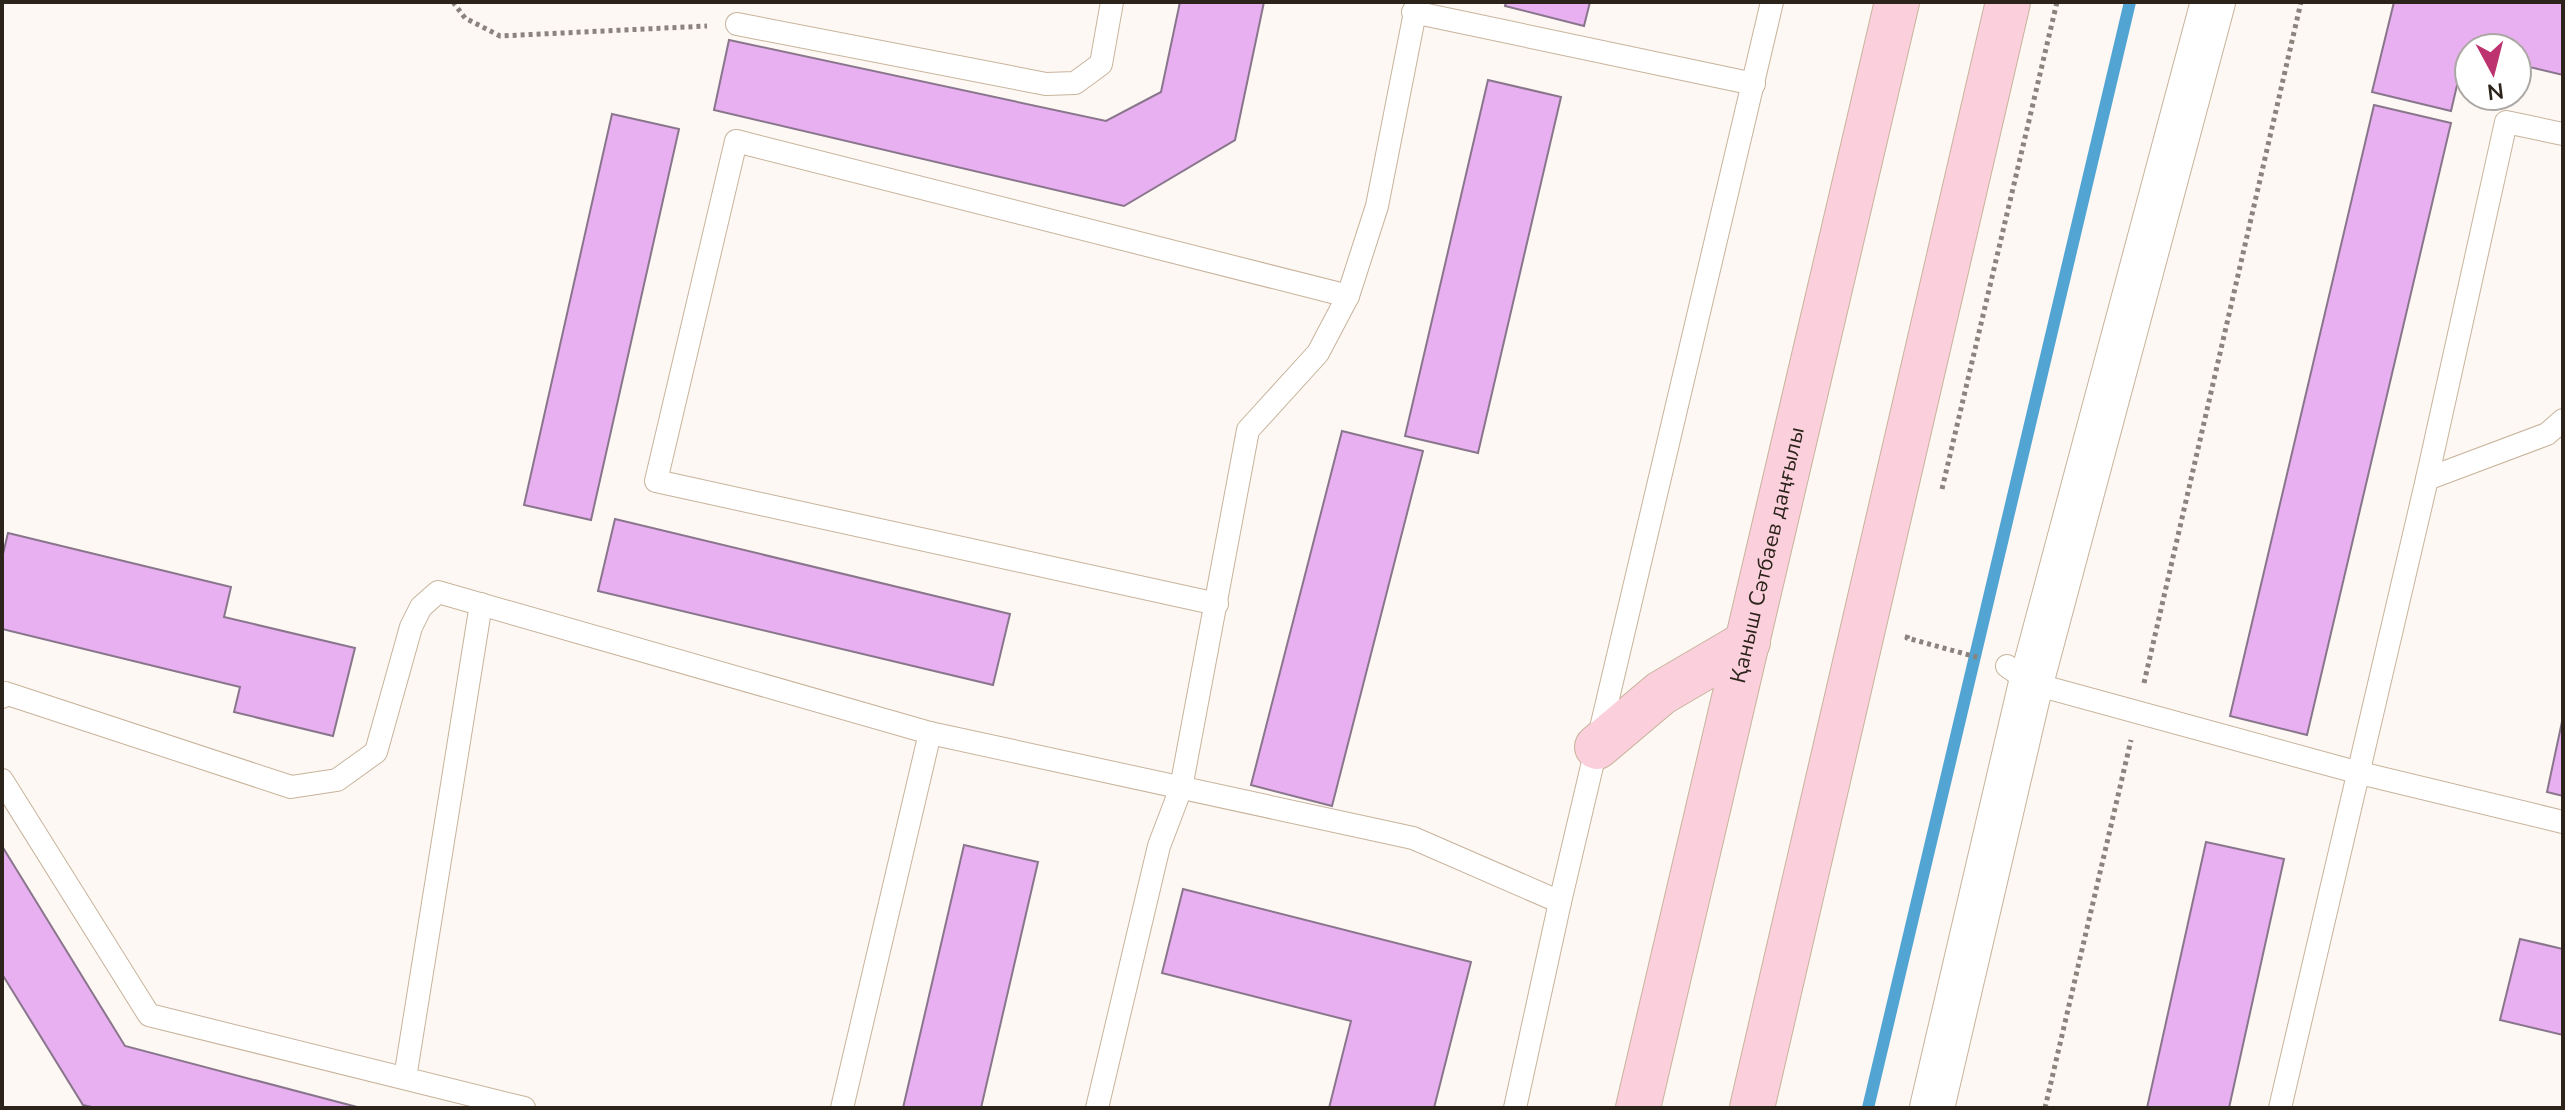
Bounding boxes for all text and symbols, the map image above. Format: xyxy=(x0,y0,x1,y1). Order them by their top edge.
north arrow xyxy=(2453,32,2533,112)
text: N xyxy=(2485,75,2505,107)
street label: Қаныш Сәтбаев даңғылы xyxy=(1723,424,1812,686)

